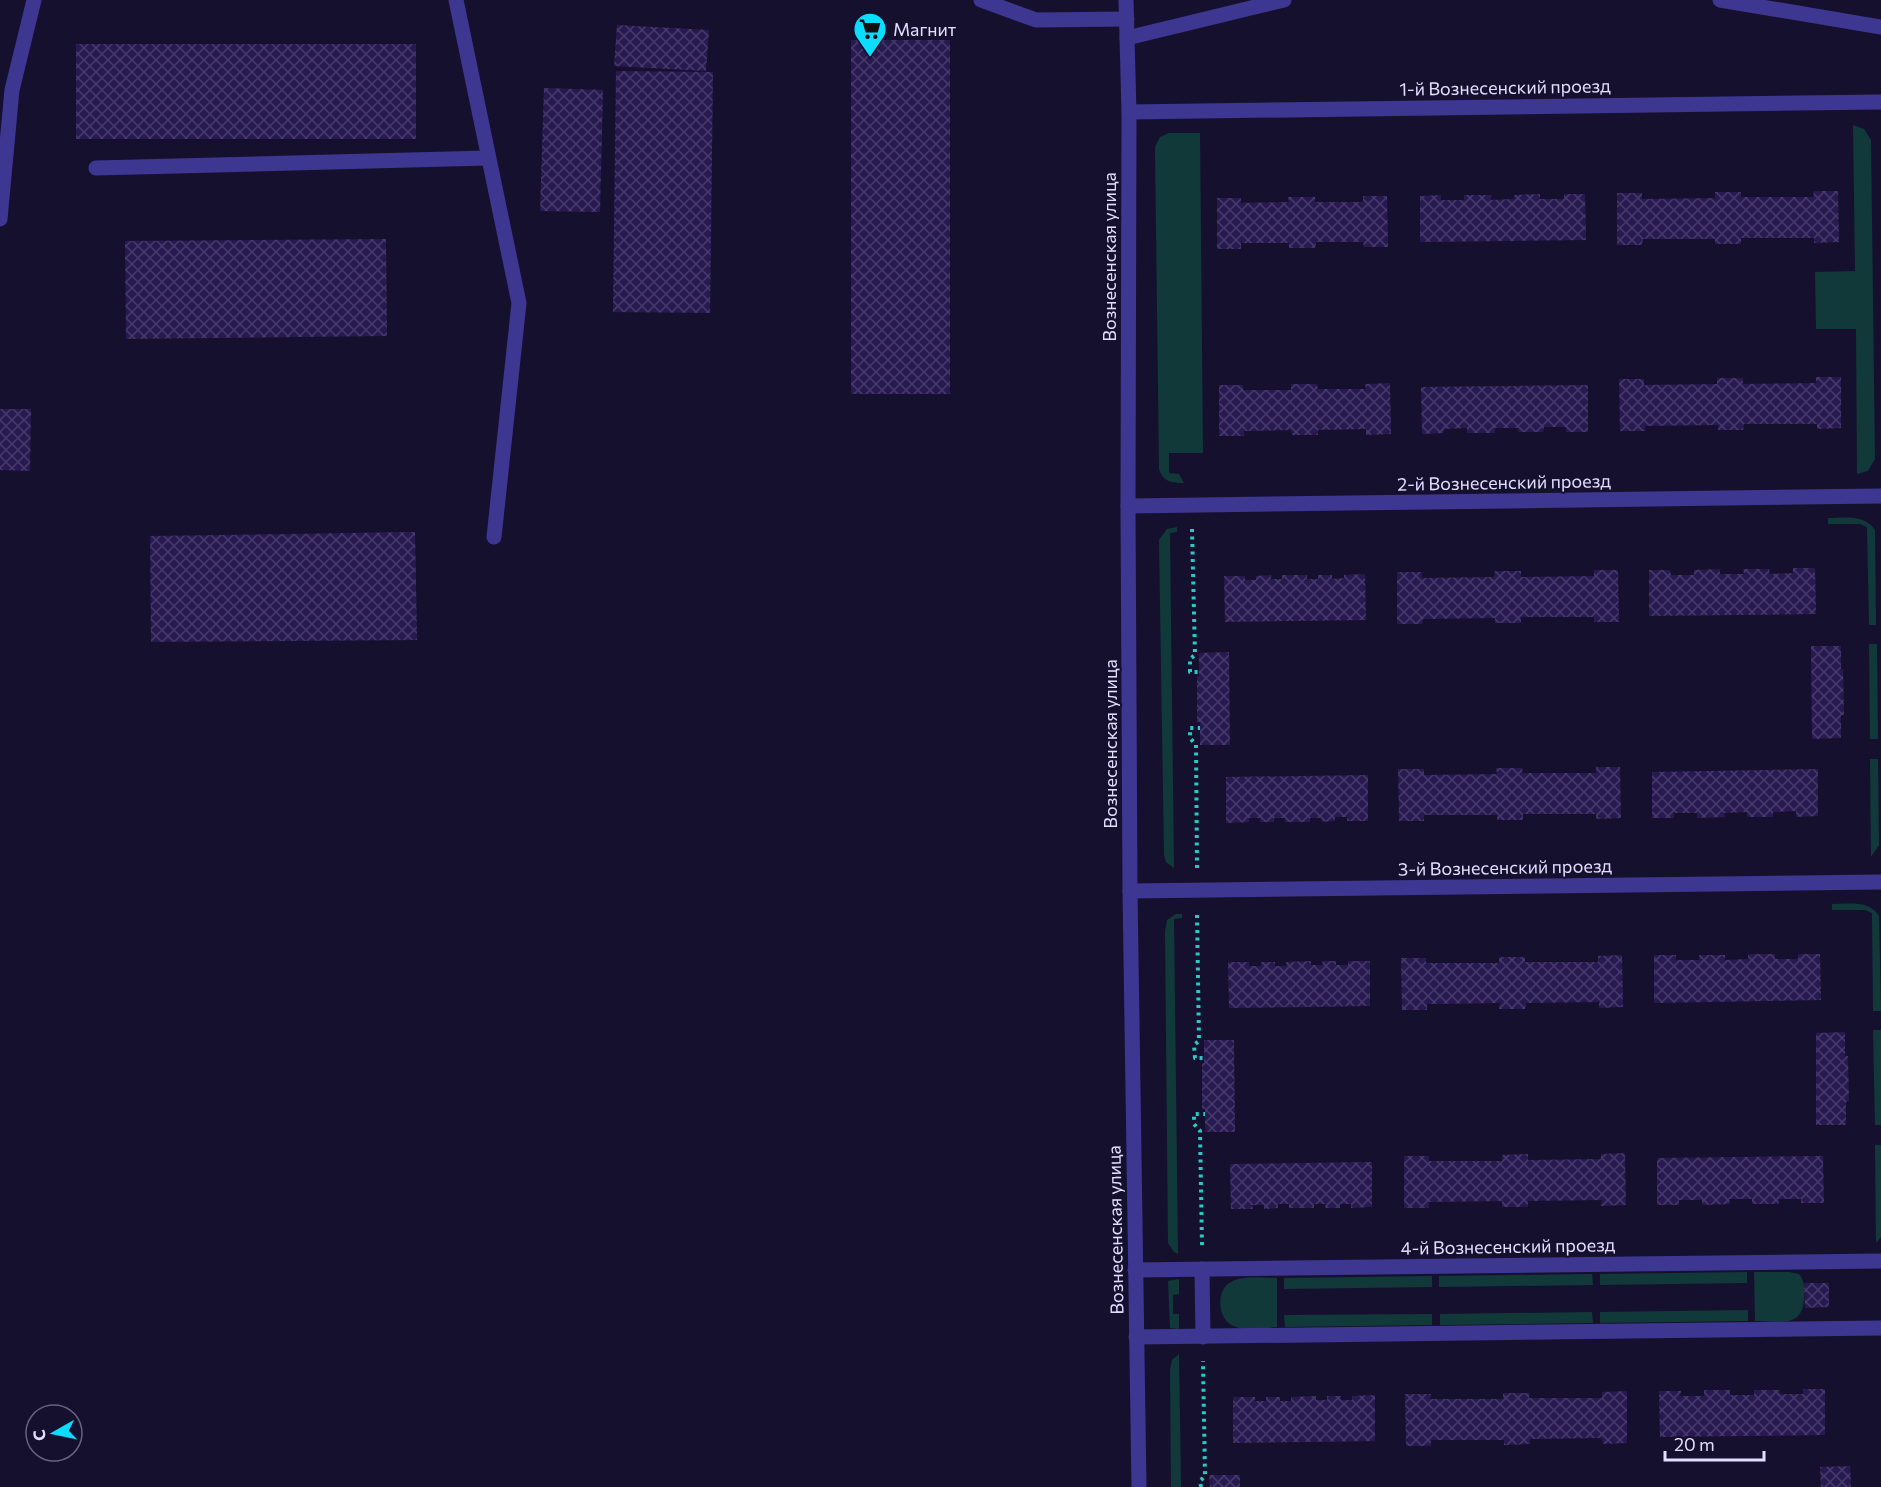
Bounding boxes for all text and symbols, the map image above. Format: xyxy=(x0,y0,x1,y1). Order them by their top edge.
supermarket icon: Магнит xyxy=(852,11,888,58)
place label: Магнит xyxy=(893,18,957,40)
street label: 1-й Вознесенский проезд xyxy=(1399,74,1611,100)
street label: Вознесенская улица xyxy=(1098,172,1120,342)
street label: 2-й Вознесенский проезд xyxy=(1397,469,1612,495)
street label: Вознесенская улица xyxy=(1099,659,1121,829)
street label: 3-й Вознесенский проезд xyxy=(1398,854,1613,880)
street label: Вознесенская улица xyxy=(1103,1145,1127,1315)
street label: 4-й Вознесенский проезд xyxy=(1401,1233,1616,1259)
north arrow xyxy=(24,1403,84,1463)
scale bar xyxy=(1665,1424,1764,1462)
text: С xyxy=(28,1428,49,1442)
text: 20 m xyxy=(1674,1433,1715,1455)

